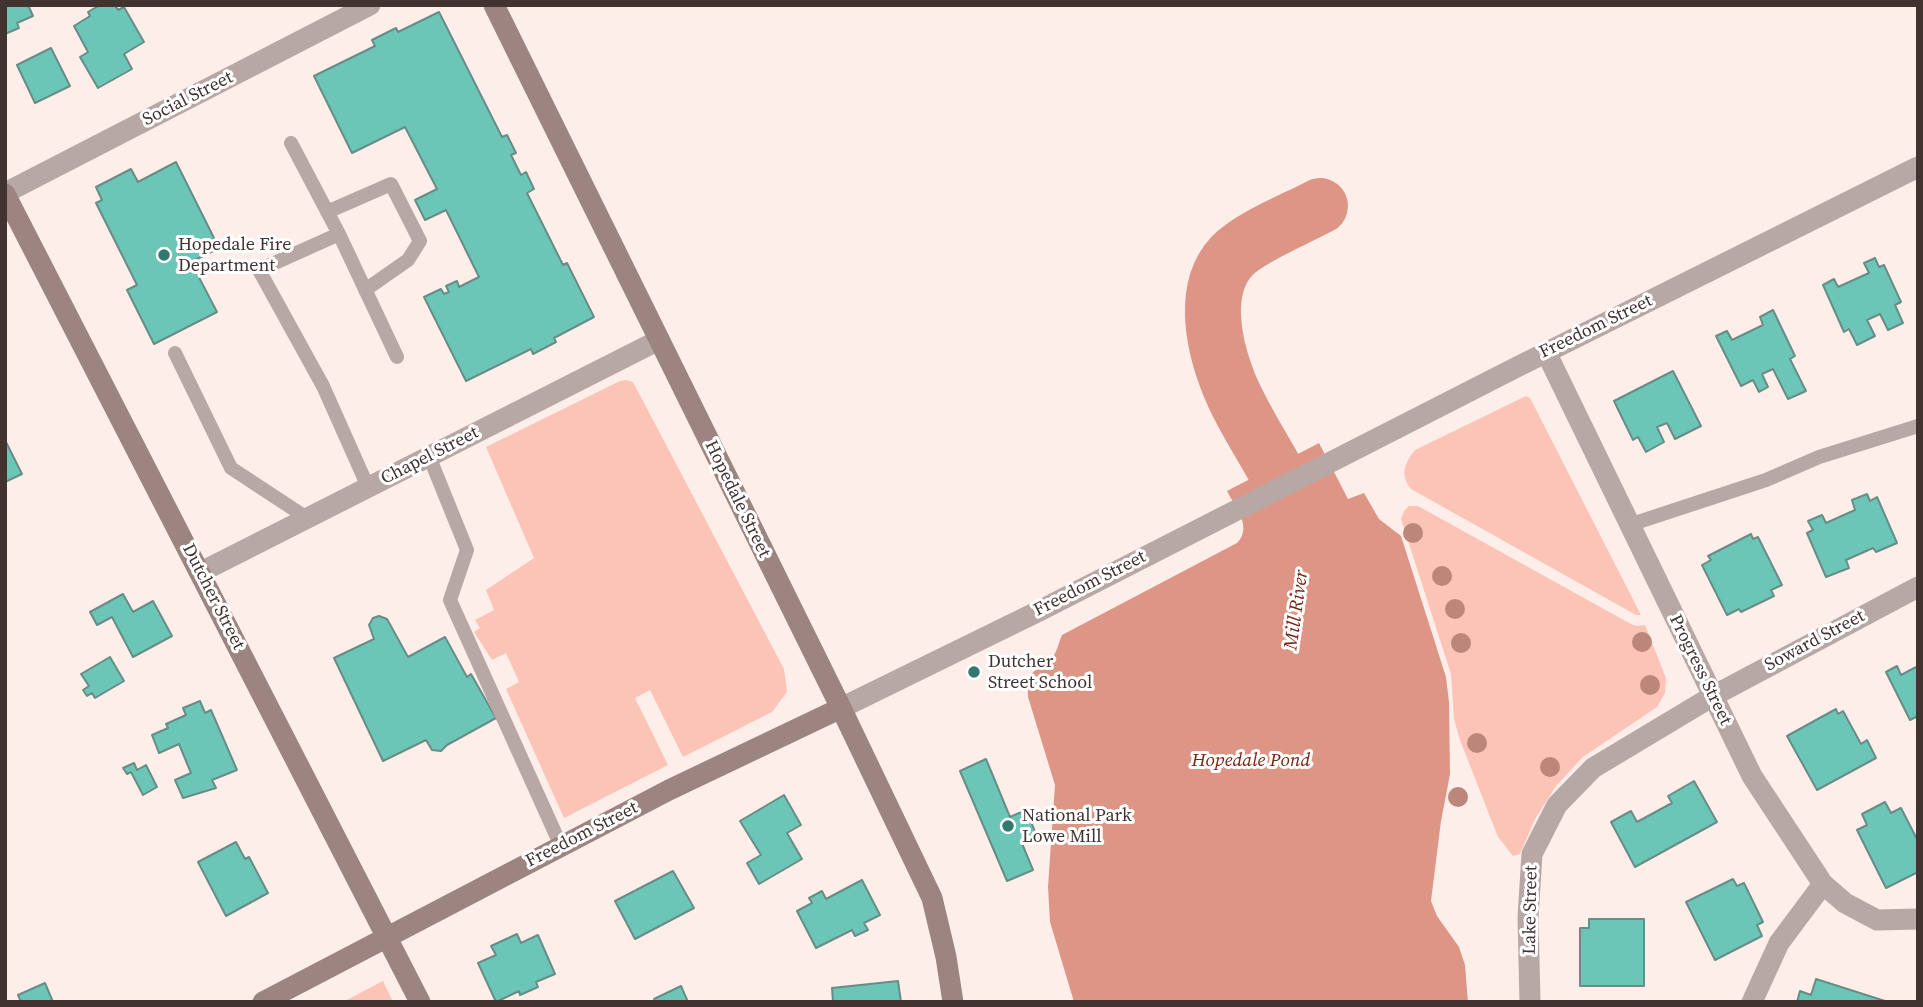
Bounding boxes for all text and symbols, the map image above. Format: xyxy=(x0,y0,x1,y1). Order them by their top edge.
street label: Social Street xyxy=(139,67,237,131)
place label: Hopedale Fire Department xyxy=(178,234,291,276)
marker: Hopedale Fire Department xyxy=(156,247,172,263)
street label: Freedom Street xyxy=(1536,290,1656,364)
street label: Chapel Street xyxy=(378,422,482,490)
street label: Hopedale Street xyxy=(699,437,775,561)
street label: Dutcher Street xyxy=(177,540,249,654)
street label: Freedom Street xyxy=(1030,546,1150,622)
water label: Mill River xyxy=(1280,569,1314,651)
street label: Soward Street xyxy=(1761,606,1869,676)
street label: Progress Street xyxy=(1664,611,1736,729)
place label: Dutcher Street School xyxy=(988,651,1092,694)
marker: Dutcher Street School xyxy=(966,664,982,680)
water label: Hopedale Pond xyxy=(1192,750,1310,772)
street label: Freedom Street xyxy=(522,797,642,873)
place label: National Park Lowe Mill xyxy=(1022,805,1132,848)
marker: National Park Lowe Mill xyxy=(1000,818,1016,834)
street label: Lake Street xyxy=(1519,865,1543,955)

